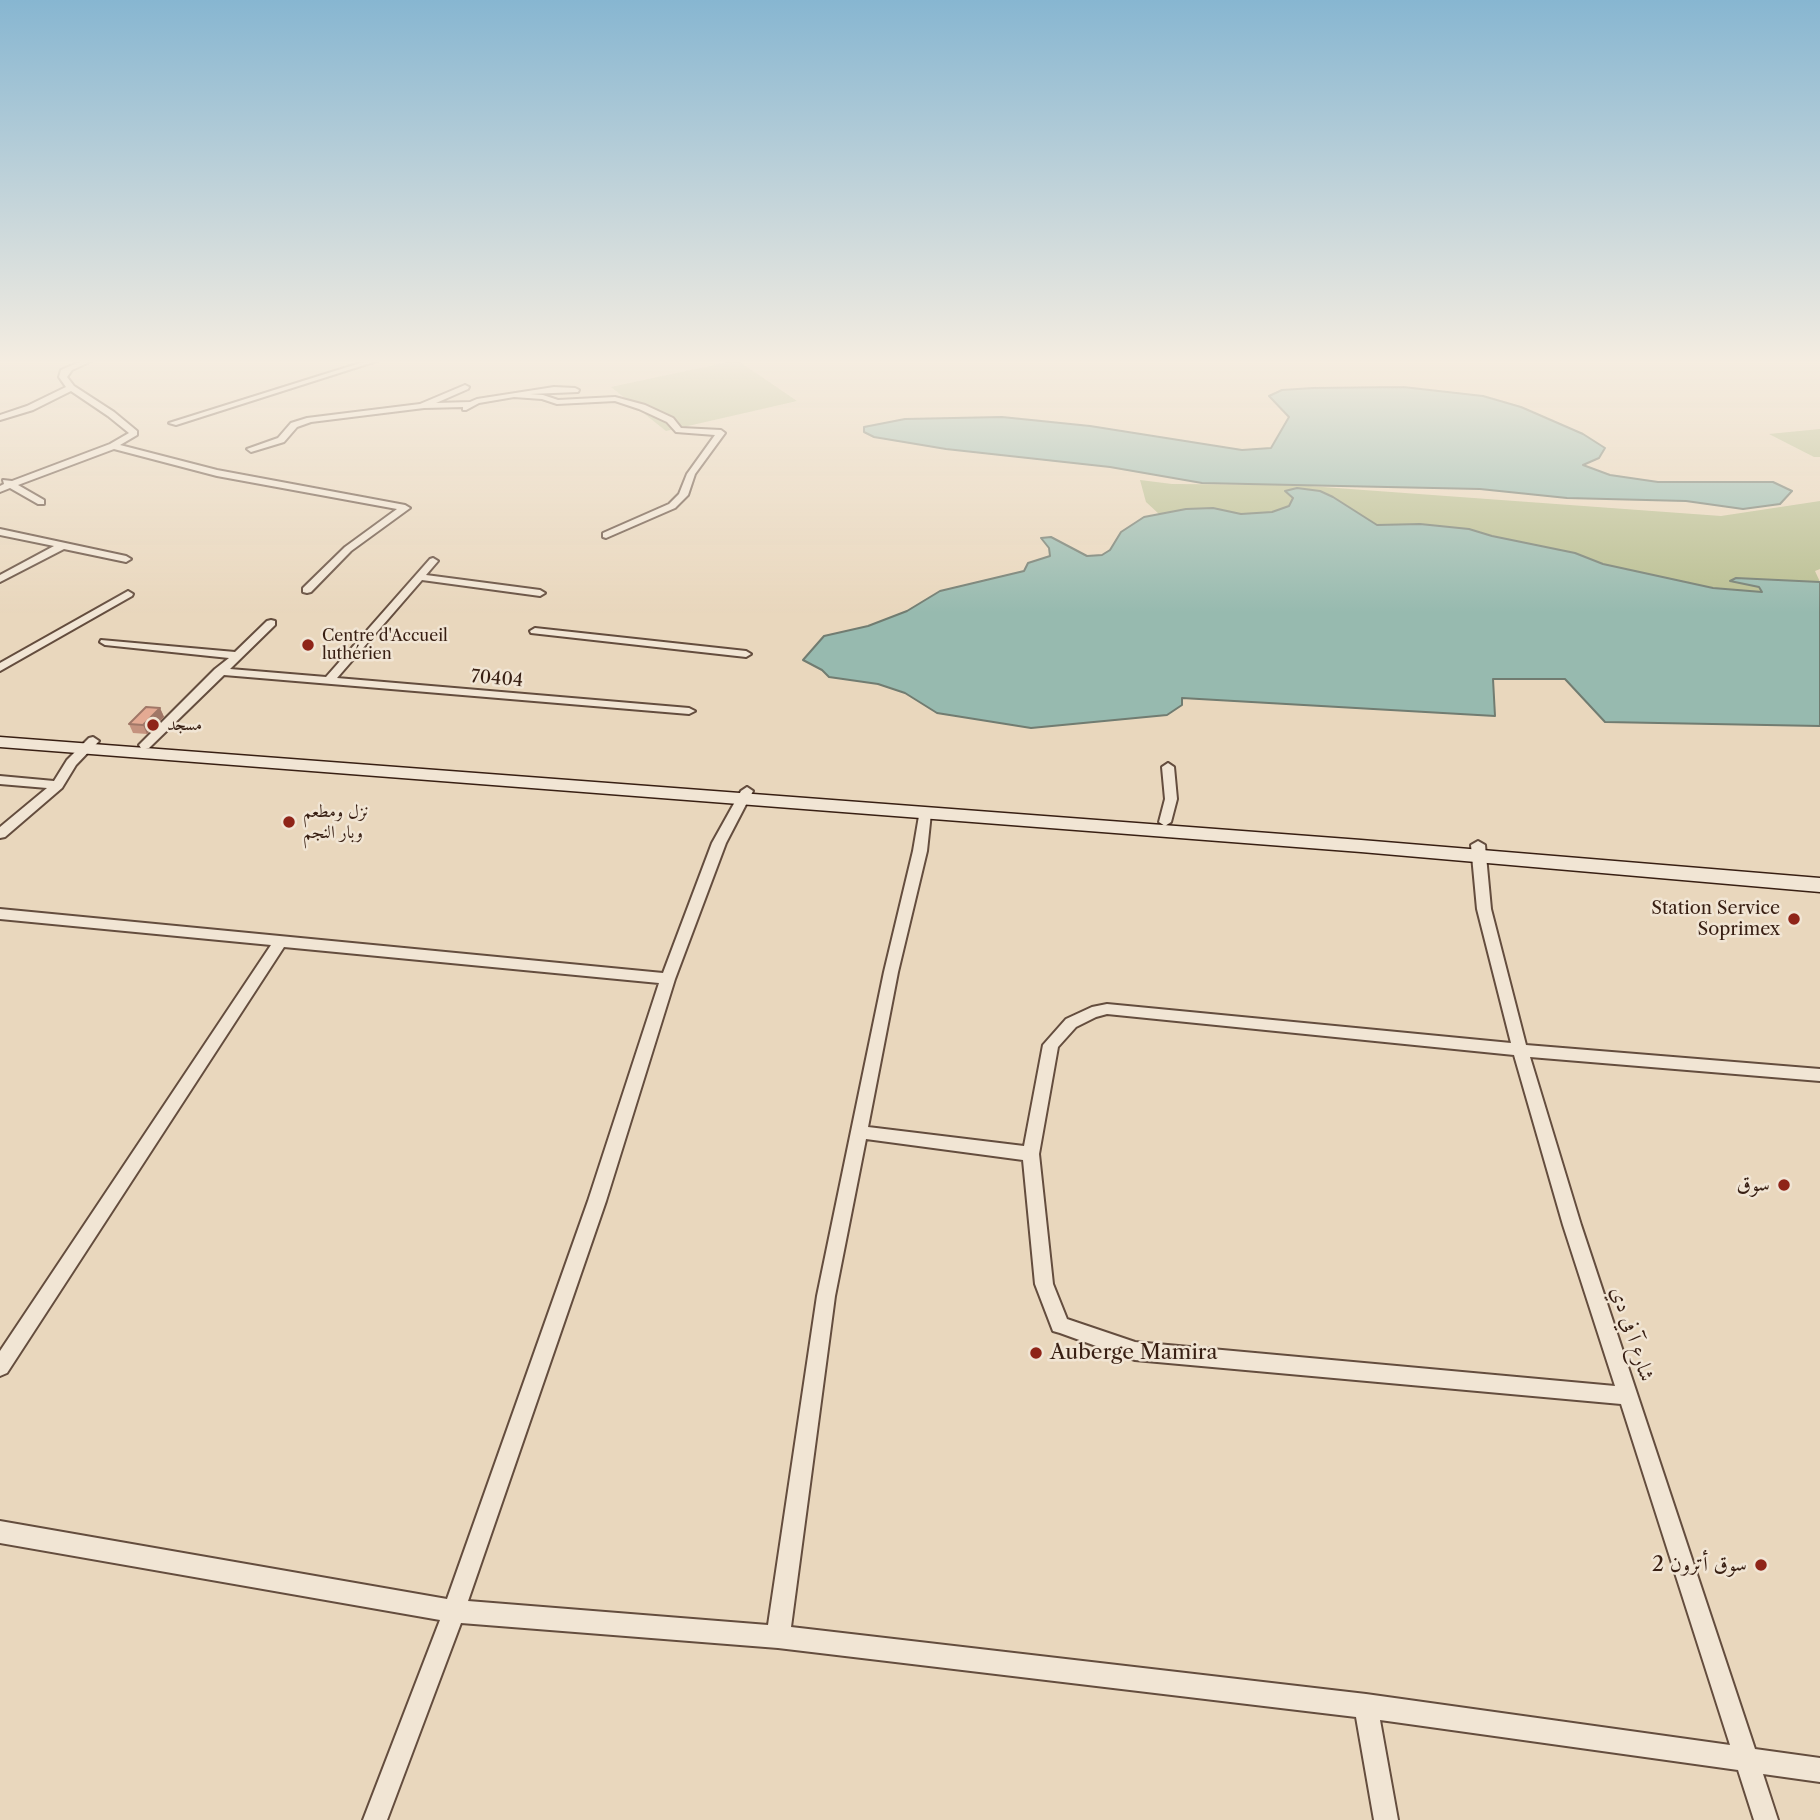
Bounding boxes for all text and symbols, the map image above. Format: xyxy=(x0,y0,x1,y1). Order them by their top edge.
place label: Centre d'Accueil luthérien xyxy=(322,626,448,664)
marker: Centre d'Accueil luthérien xyxy=(300,637,316,653)
street label: 70404 xyxy=(470,666,524,692)
place label: مسجد xyxy=(167,714,202,736)
marker: مسجد xyxy=(145,717,161,733)
place label: نزل ومطعم وبار النجم xyxy=(303,801,369,844)
marker: نزل ومطعم وبار النجم xyxy=(281,814,297,830)
place label: Station Service Soprimex xyxy=(1651,898,1780,940)
marker: Station Service Soprimex xyxy=(1786,911,1802,927)
place label: سوق xyxy=(1736,1172,1770,1198)
marker: سوق xyxy=(1776,1177,1792,1193)
street label: شارع آ في دي xyxy=(1605,1283,1659,1385)
place label: Auberge Mamira xyxy=(1050,1340,1218,1366)
marker: Auberge Mamira xyxy=(1028,1345,1044,1361)
place label: سوق أترون 2 xyxy=(1652,1552,1747,1578)
marker: سوق أترون 2 xyxy=(1753,1557,1769,1573)

